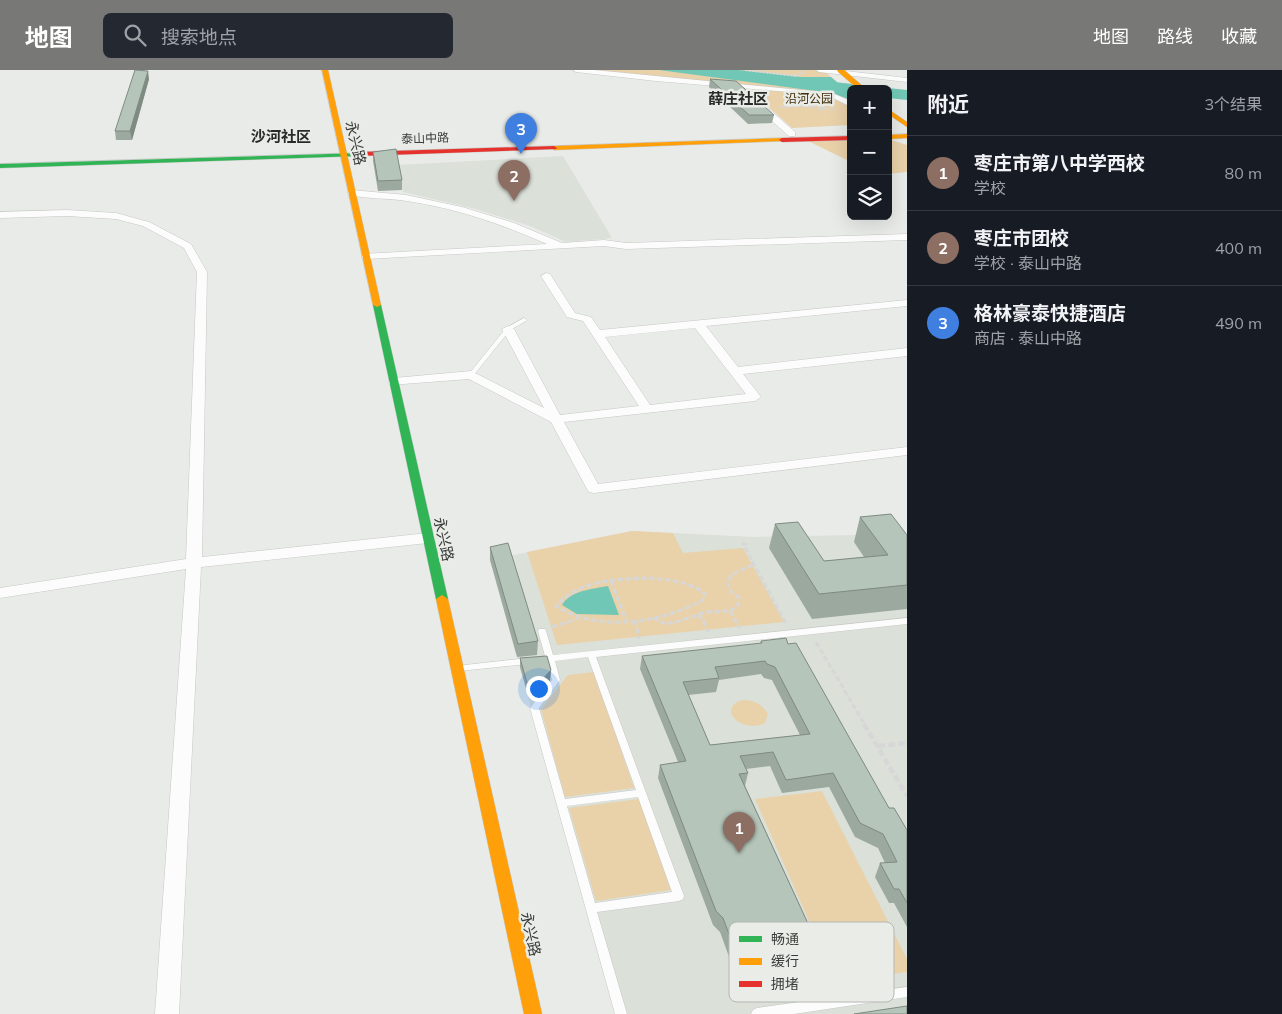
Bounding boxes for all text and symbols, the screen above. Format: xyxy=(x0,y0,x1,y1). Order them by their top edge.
search box xyxy=(103,13,453,58)
icon: search xyxy=(121,21,149,49)
text: 地图 xyxy=(25,22,73,52)
text: 搜索地点 xyxy=(161,25,237,49)
text: 地图 xyxy=(1093,25,1129,48)
text: 路线 xyxy=(1157,25,1193,48)
text: 收藏 xyxy=(1221,25,1257,48)
map controls xyxy=(847,85,892,220)
button: + xyxy=(847,85,892,130)
district label: 薛庄社区 xyxy=(708,89,768,108)
park label: 沿河公园 xyxy=(785,91,833,106)
text: 附近 xyxy=(927,91,969,117)
text: 3个结果 xyxy=(1204,94,1262,114)
pin: 3 xyxy=(505,113,537,154)
street label: 永兴路 xyxy=(342,119,370,167)
district label: 沙河社区 xyxy=(251,127,311,146)
street label: 泰山中路 xyxy=(401,130,449,146)
button: − xyxy=(847,130,892,175)
text: 枣庄市第八中学西校 xyxy=(974,151,1145,175)
pin: 2 xyxy=(498,160,530,201)
text: 1 xyxy=(938,163,948,183)
text: 80 m xyxy=(1225,163,1262,183)
button: layers xyxy=(847,175,892,220)
text: 学校 xyxy=(974,178,1006,198)
text: 枣庄市团校 xyxy=(974,226,1069,250)
text: 2 xyxy=(938,238,948,258)
text: 400 m xyxy=(1215,238,1262,258)
text: 学校 · 泰山中路 xyxy=(974,253,1082,273)
text: 格林豪泰快捷酒店 xyxy=(974,301,1126,325)
text: 3 xyxy=(938,313,948,333)
text: 490 m xyxy=(1215,313,1262,333)
text: 商店 · 泰山中路 xyxy=(974,328,1082,348)
street label: 永兴路 xyxy=(430,515,458,563)
your location xyxy=(526,676,552,702)
pin: 1 xyxy=(723,812,755,853)
street label: 永兴路 xyxy=(517,910,545,958)
legend xyxy=(729,922,894,1002)
text: 畅通 xyxy=(771,930,799,948)
text: 缓行 xyxy=(771,952,799,970)
text: 拥堵 xyxy=(771,975,799,993)

